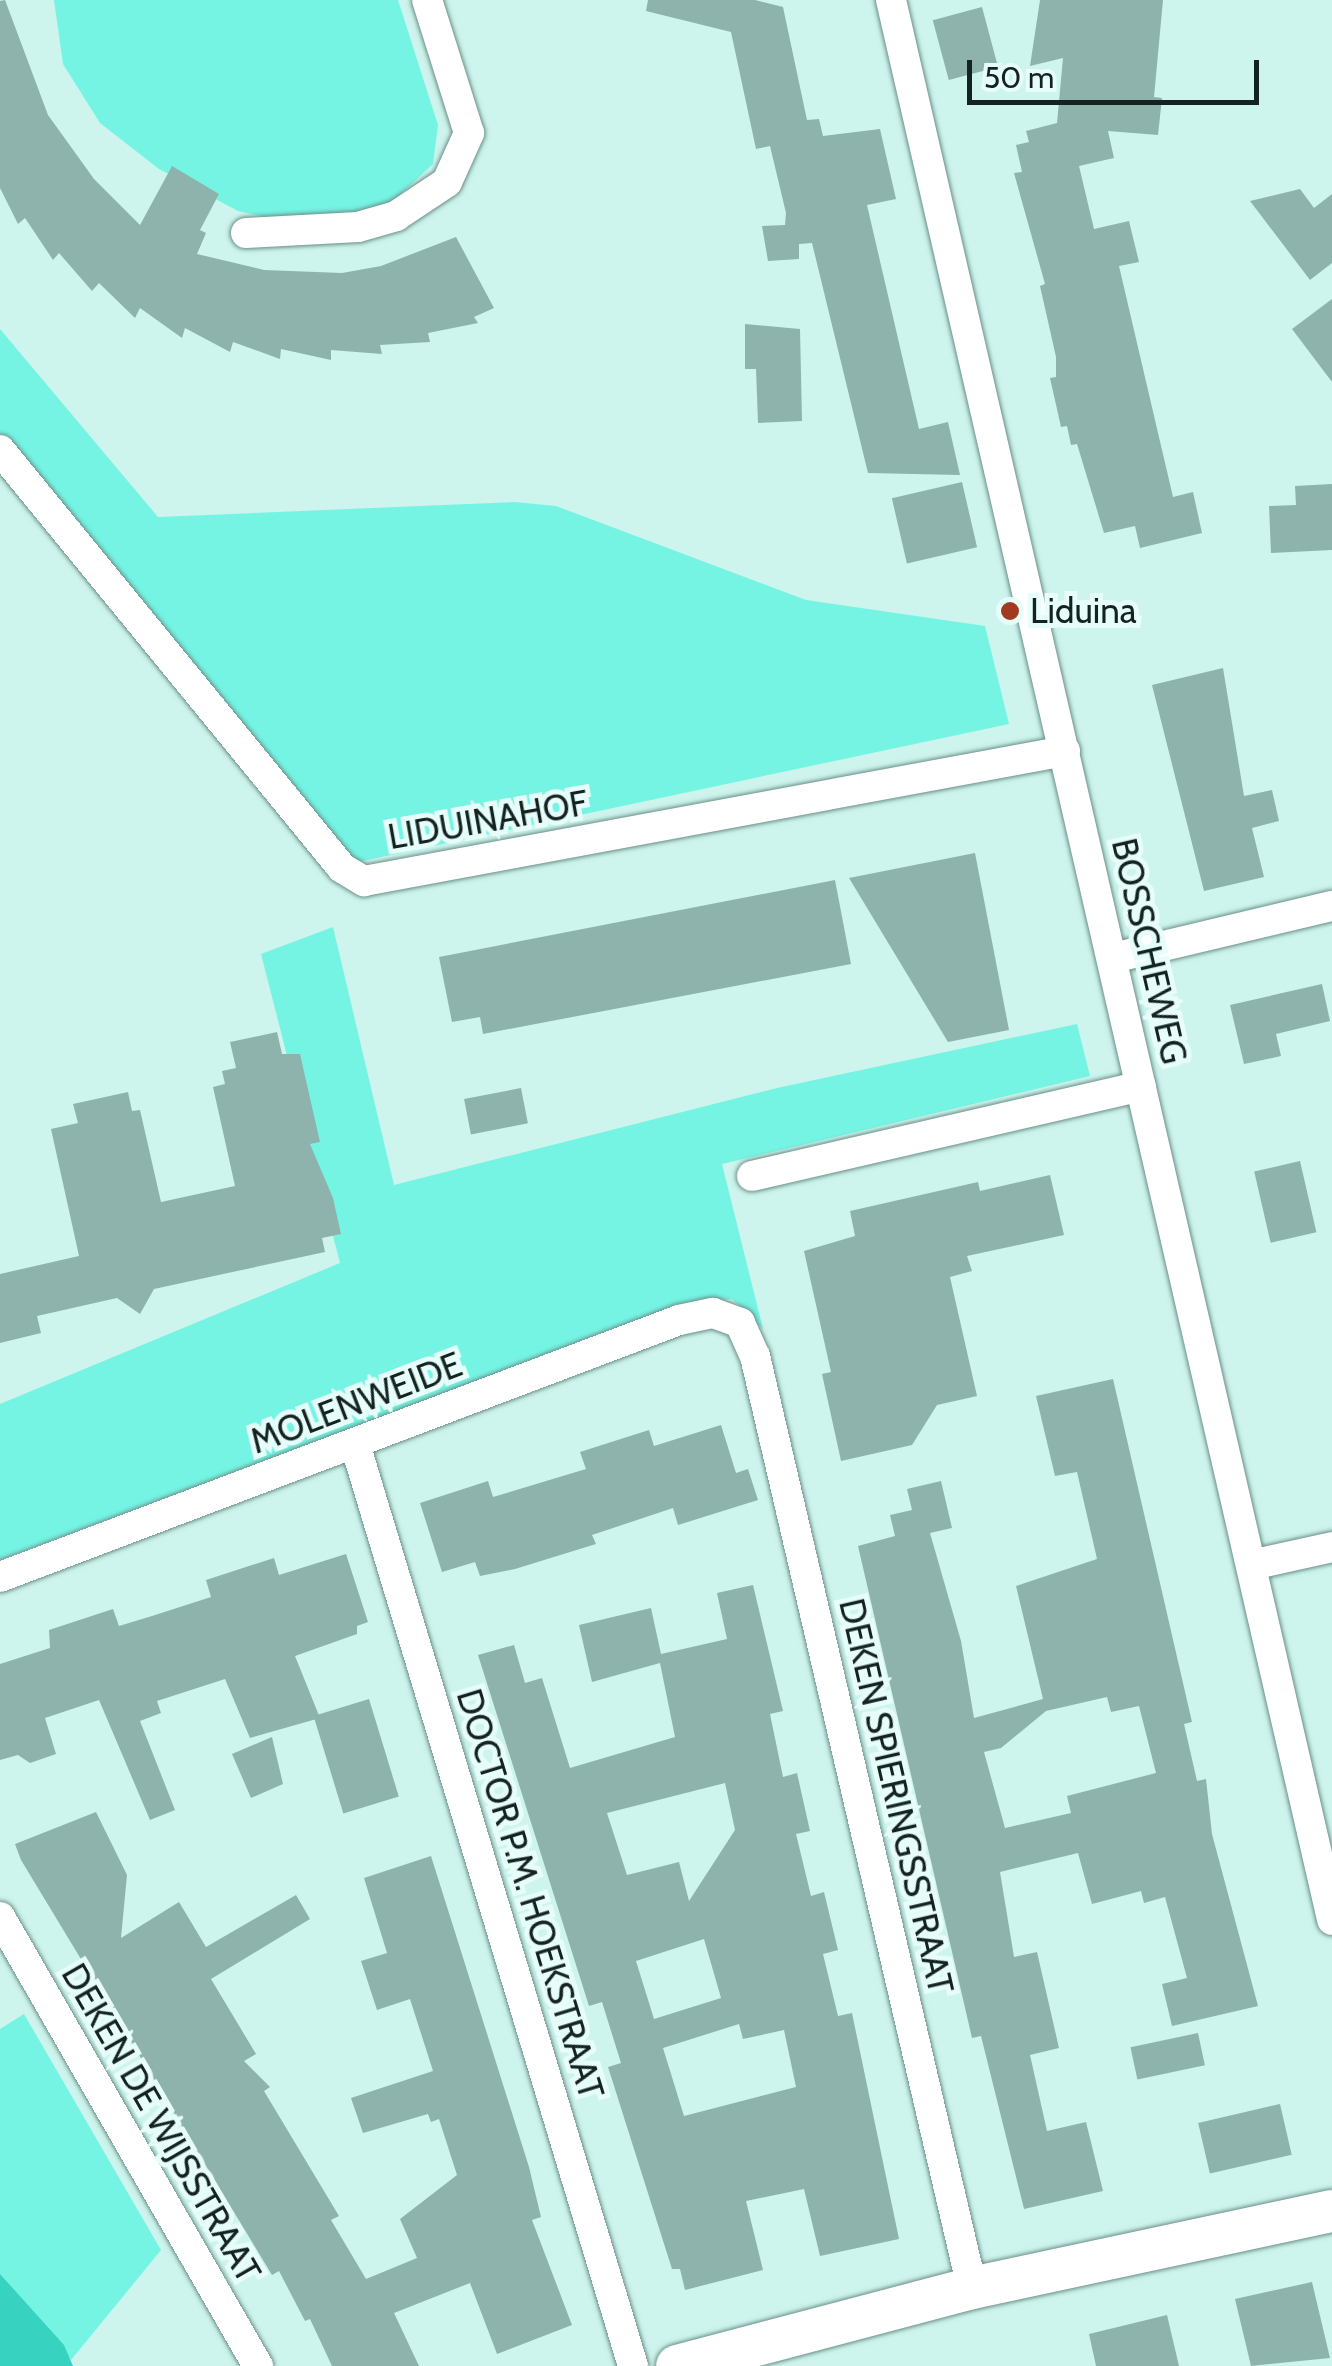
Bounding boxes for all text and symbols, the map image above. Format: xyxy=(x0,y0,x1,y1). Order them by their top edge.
scale bar xyxy=(972,40,1264,102)
text: 50 m xyxy=(984,59,1054,96)
place label: Liduina xyxy=(1030,590,1137,632)
marker: Liduina xyxy=(999,600,1021,622)
street label: LIDUINAHOF xyxy=(385,782,591,858)
street label: BOSSCHEWEG xyxy=(1103,834,1195,1068)
street label: MOLENWEIDE xyxy=(244,1343,468,1463)
street label: DEKEN SPIERINGSSTRAAT xyxy=(830,1594,962,1998)
street label: DOCTOR P.M. HOEKSTRAAT xyxy=(448,1684,612,2104)
street label: DEKEN DE WIJSSTRAAT xyxy=(53,1956,269,2290)

